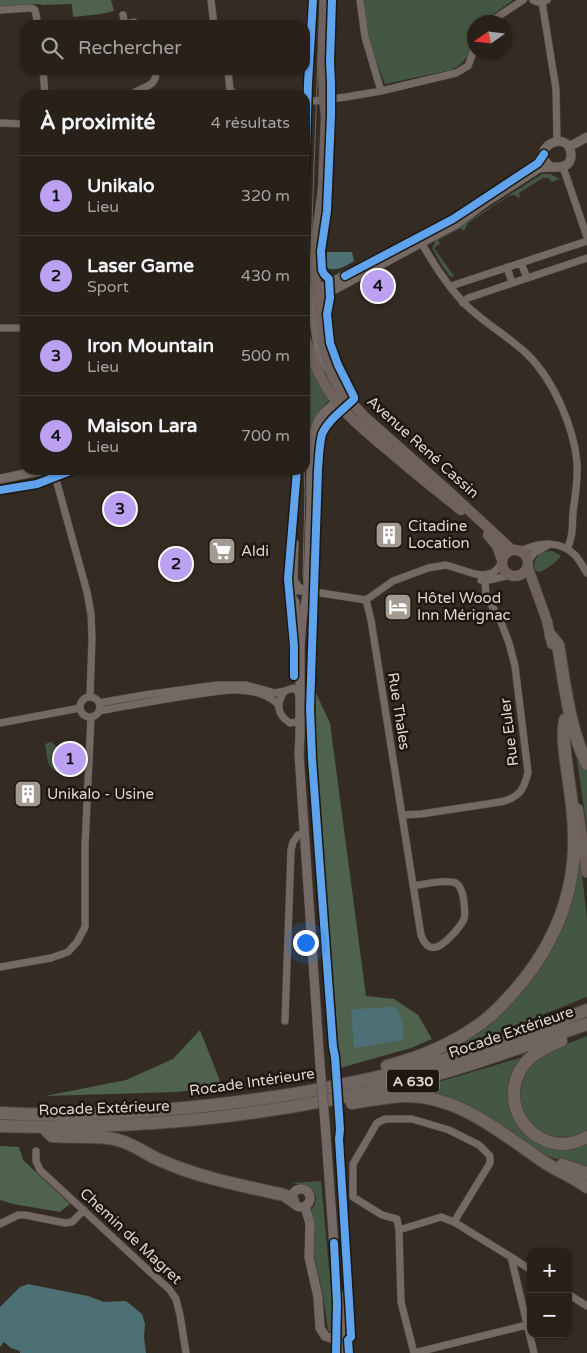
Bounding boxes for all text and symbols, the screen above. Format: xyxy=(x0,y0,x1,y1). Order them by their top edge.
north arrow xyxy=(467,15,512,60)
search box xyxy=(20,20,310,75)
icon: search xyxy=(38,34,66,62)
text: Rechercher xyxy=(78,37,181,59)
text: À proximité xyxy=(40,110,155,135)
text: 4 résultats xyxy=(211,113,290,133)
text: Unikalo xyxy=(87,175,155,197)
text: 1 xyxy=(51,186,61,206)
text: 320 m xyxy=(241,186,290,206)
text: Lieu xyxy=(87,197,119,217)
text: Laser Game xyxy=(87,255,194,277)
text: 2 xyxy=(51,266,61,286)
text: 430 m xyxy=(241,266,290,286)
pin: 4 xyxy=(362,267,394,305)
text: Sport xyxy=(87,277,129,297)
text: Iron Mountain xyxy=(87,335,214,357)
text: 3 xyxy=(51,346,61,366)
text: 500 m xyxy=(241,346,290,366)
text: Lieu xyxy=(87,357,119,377)
street label: Avenue René Cassin xyxy=(363,392,483,502)
text: Maison Lara xyxy=(87,415,198,437)
text: 4 xyxy=(51,426,61,446)
text: 700 m xyxy=(241,426,290,446)
text: Lieu xyxy=(87,437,119,457)
pin: 3 xyxy=(104,490,136,528)
place label: Citadine Location xyxy=(408,517,470,552)
building icon: Citadine Location xyxy=(374,520,404,550)
supermarket icon: Aldi xyxy=(207,536,237,566)
place label: Aldi xyxy=(241,542,269,560)
pin: 2 xyxy=(160,545,192,583)
place label: Hôtel Wood Inn Mérignac xyxy=(417,589,511,624)
hotel icon: Hôtel Wood Inn Mérignac xyxy=(383,592,413,622)
street label: Rue Thales xyxy=(384,671,414,751)
street label: Rue Euler xyxy=(496,697,522,767)
pin: 1 xyxy=(54,740,86,778)
building icon: Unikalo - Usine xyxy=(13,779,43,809)
place label: Unikalo - Usine xyxy=(47,785,154,803)
your location xyxy=(293,930,319,956)
street label: Rocade Extérieure xyxy=(446,1002,576,1062)
street label: Rocade Intérieure xyxy=(188,1064,316,1100)
road number: A 630 xyxy=(387,1070,439,1092)
street label: Rocade Extérieure xyxy=(38,1097,170,1119)
street label: Chemin de Magret xyxy=(76,1184,186,1288)
map controls xyxy=(527,1248,572,1338)
button: + xyxy=(527,1248,572,1293)
button: − xyxy=(527,1293,572,1338)

